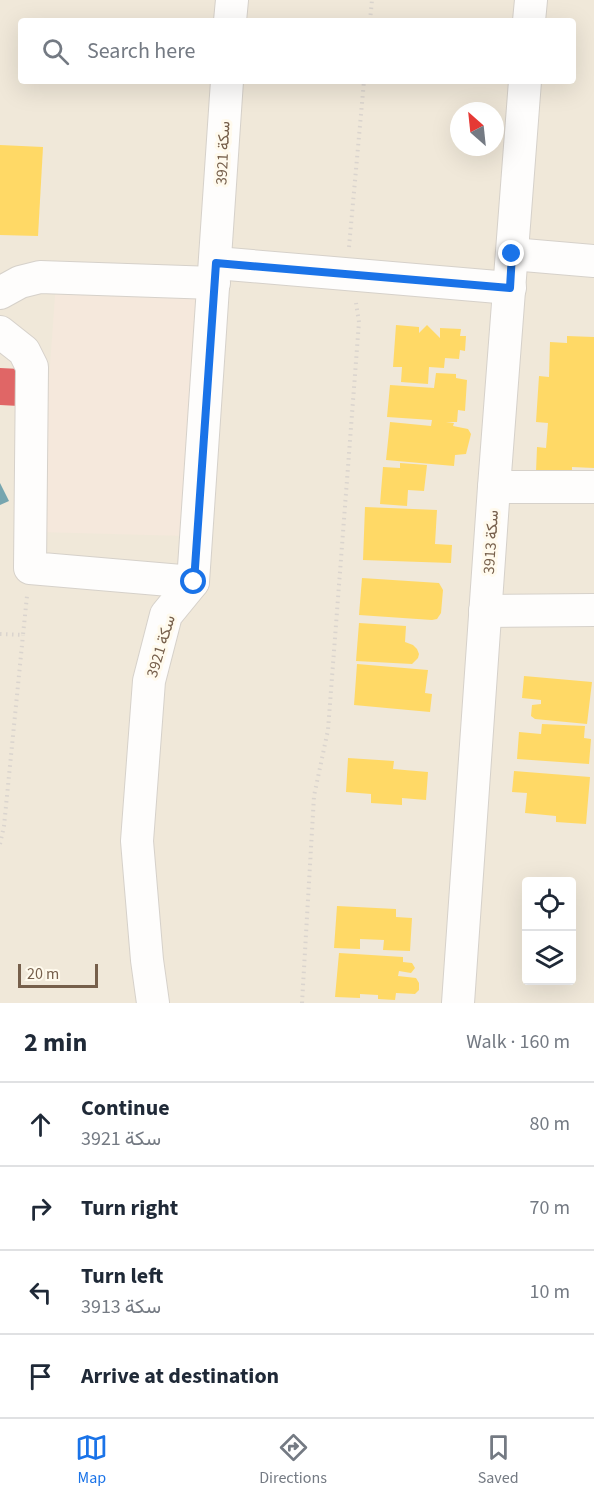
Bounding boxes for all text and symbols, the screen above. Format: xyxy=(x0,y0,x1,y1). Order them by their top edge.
search box xyxy=(18,18,576,84)
icon: search xyxy=(39,35,72,68)
text: Search here xyxy=(87,35,195,67)
north arrow xyxy=(450,102,504,156)
street label: سكة 3921 xyxy=(210,120,236,186)
route end xyxy=(498,240,524,266)
street label: سكة 3913 xyxy=(478,509,504,575)
route start xyxy=(180,568,206,594)
street label: سكة 3921 xyxy=(141,612,181,680)
map controls xyxy=(522,877,576,985)
button: locate xyxy=(522,877,576,931)
button: layers xyxy=(522,931,576,985)
scale bar xyxy=(18,961,98,988)
text: 20 m xyxy=(27,963,59,985)
text: 2 min xyxy=(24,1024,87,1061)
text: Walk · 160 m xyxy=(466,1028,570,1056)
text: Continue xyxy=(81,1092,170,1124)
icon: ahead xyxy=(24,1108,57,1141)
text: 80 m xyxy=(530,1110,570,1138)
text: سكة 3921 xyxy=(81,1125,161,1153)
icon: right xyxy=(24,1192,57,1225)
text: Turn right xyxy=(81,1192,178,1224)
text: 70 m xyxy=(530,1194,570,1222)
text: Turn left xyxy=(81,1260,163,1292)
icon: left xyxy=(24,1276,57,1309)
text: 10 m xyxy=(530,1278,570,1306)
text: سكة 3913 xyxy=(81,1293,161,1321)
icon: arrive xyxy=(24,1360,57,1393)
text: Arrive at destination xyxy=(81,1360,279,1392)
tab: Map xyxy=(75,1431,108,1489)
tab: Directions xyxy=(259,1431,327,1489)
tab: Saved xyxy=(478,1431,519,1489)

